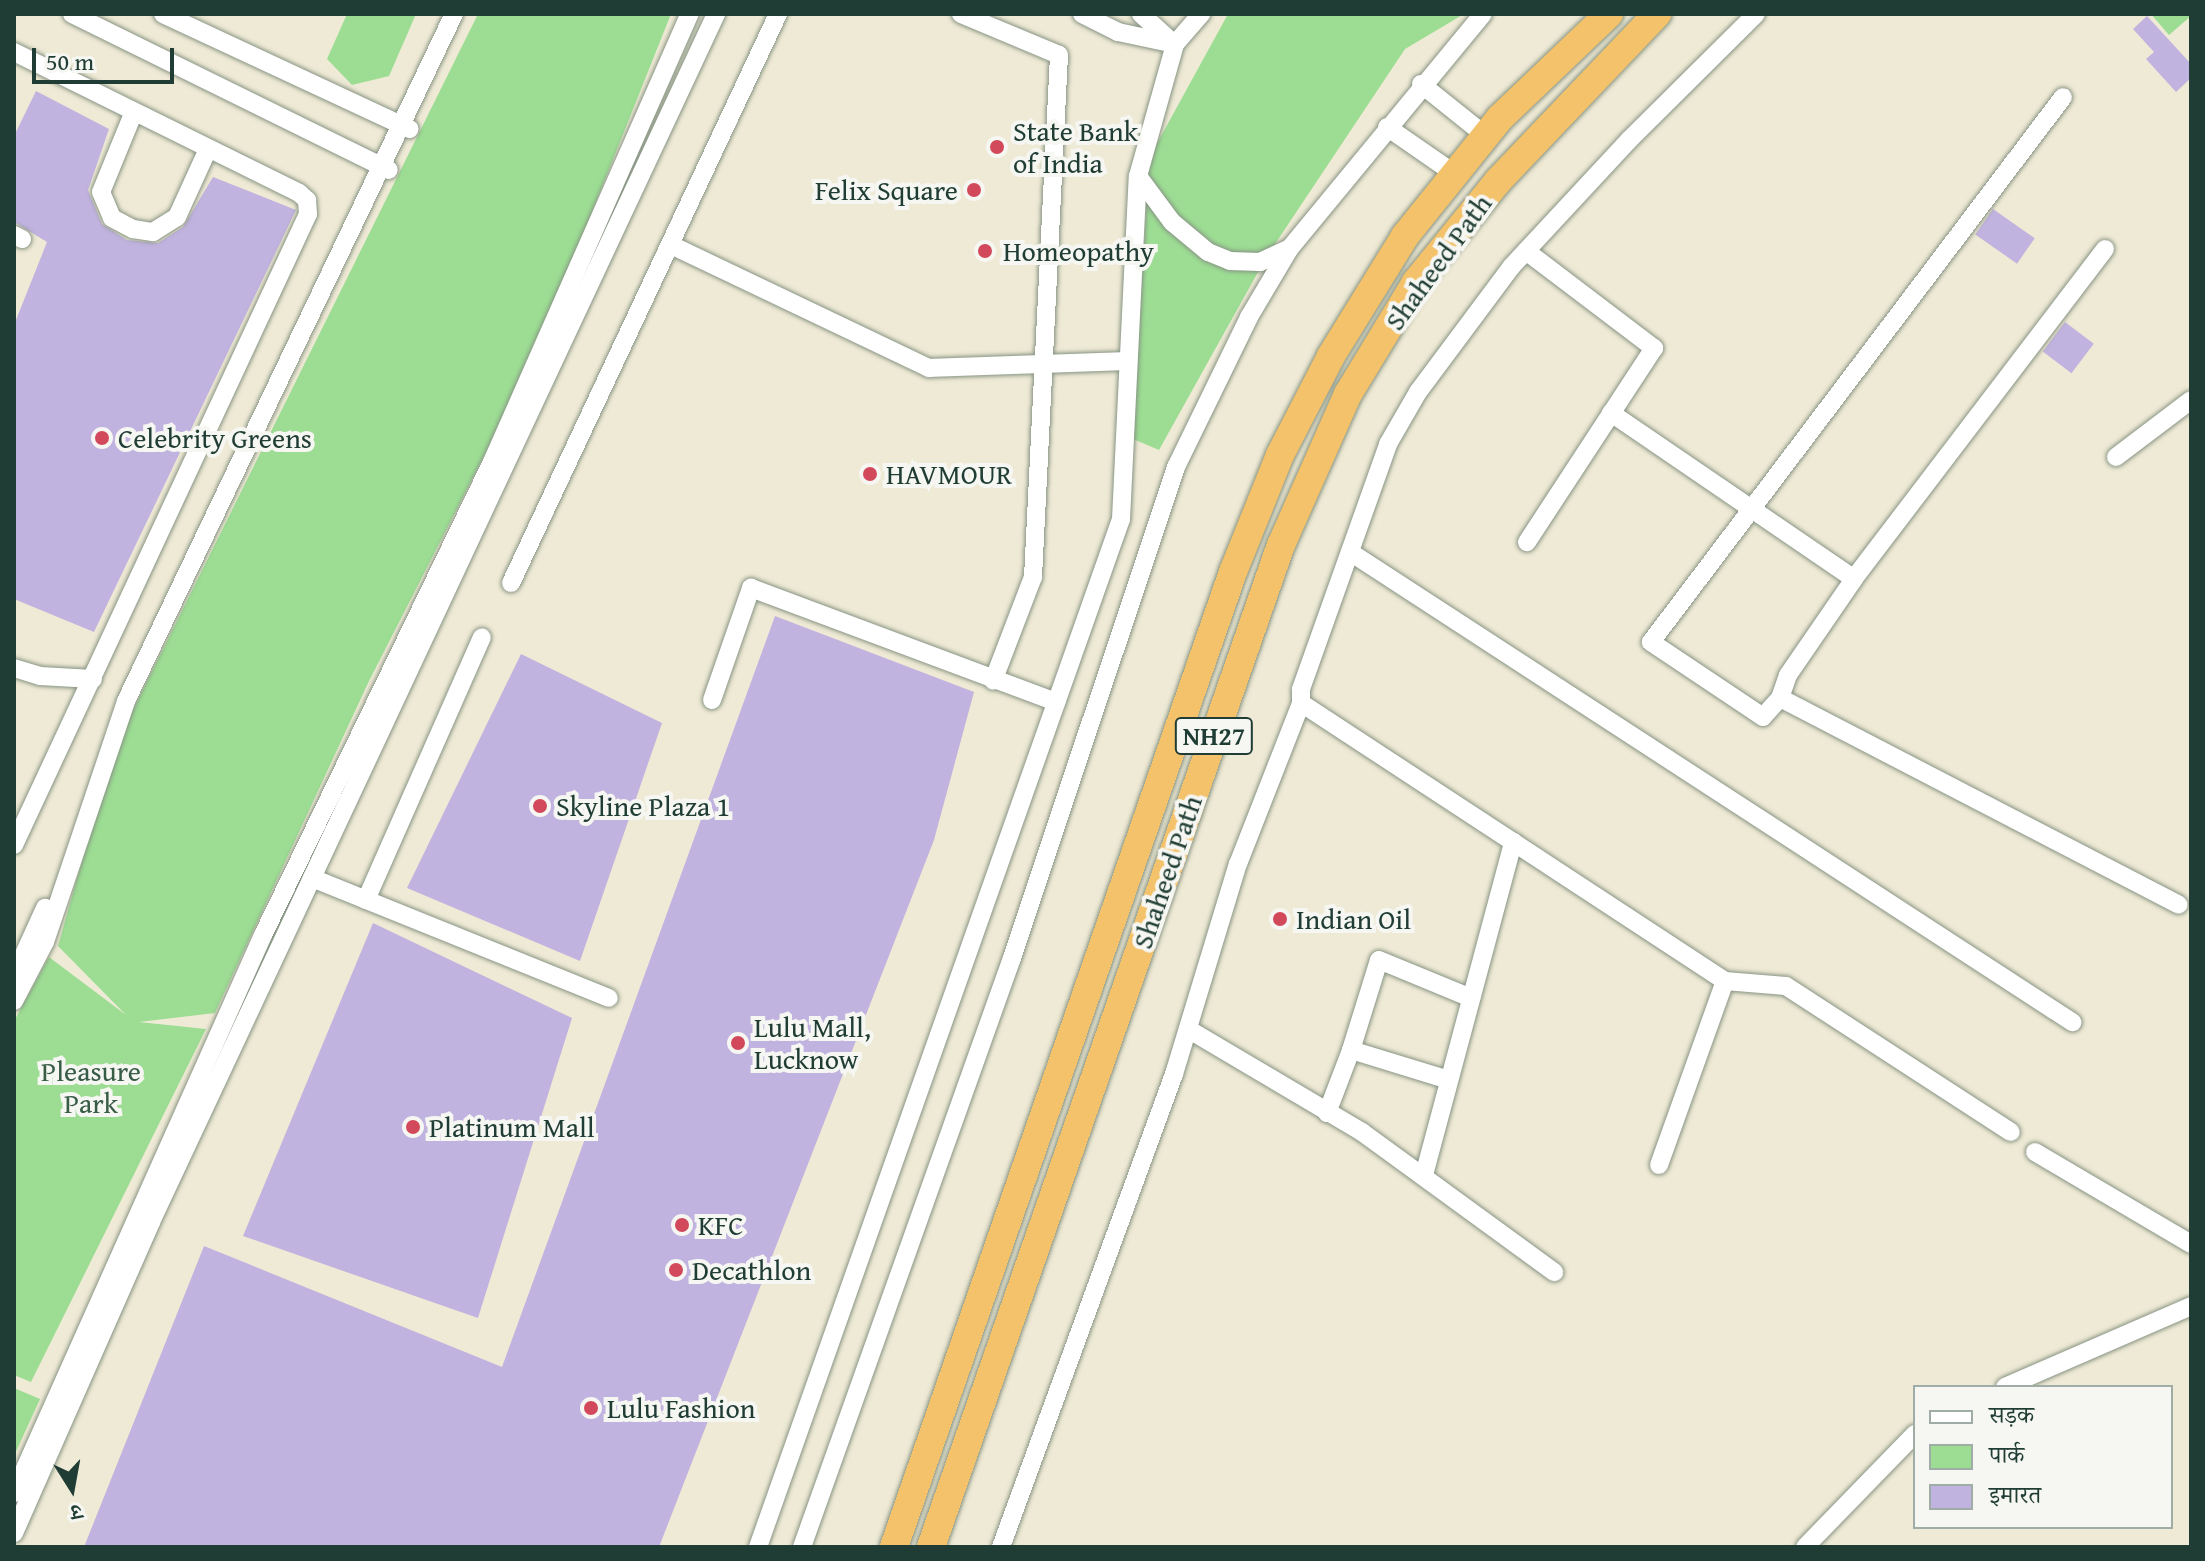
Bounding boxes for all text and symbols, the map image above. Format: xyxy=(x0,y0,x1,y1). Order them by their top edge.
scale bar xyxy=(36,32,178,82)
text: 50 m xyxy=(46,44,94,79)
place label: State Bank of India xyxy=(1013,114,1138,180)
marker: State Bank of India xyxy=(988,138,1006,156)
place label: Felix Square xyxy=(815,173,958,207)
marker: Felix Square xyxy=(965,181,983,199)
street label: Shaheed Path xyxy=(1377,188,1499,336)
place label: Homeopathy xyxy=(1003,234,1154,268)
marker: Homeopathy xyxy=(974,240,996,262)
place label: Celebrity Greens xyxy=(118,421,312,455)
marker: Celebrity Greens xyxy=(93,429,111,447)
place label: HAVMOUR xyxy=(886,457,1012,491)
marker: HAVMOUR xyxy=(861,465,879,483)
road number: NH27 xyxy=(1174,714,1254,758)
place label: Skyline Plaza 1 xyxy=(556,789,730,823)
street label: Shaheed Path xyxy=(1125,791,1209,953)
marker: Skyline Plaza 1 xyxy=(531,797,549,815)
place label: Indian Oil xyxy=(1296,902,1411,936)
marker: Indian Oil xyxy=(1271,910,1289,928)
place label: Lulu Mall, Lucknow xyxy=(754,1010,871,1076)
marker: Lulu Mall, Lucknow xyxy=(729,1034,747,1052)
park label: Pleasure Park xyxy=(41,1054,141,1120)
place label: Platinum Mall xyxy=(429,1110,595,1144)
marker: Platinum Mall xyxy=(404,1118,422,1136)
place label: KFC xyxy=(698,1208,743,1242)
marker: KFC xyxy=(673,1216,691,1234)
place label: Decathlon xyxy=(692,1253,811,1287)
marker: Decathlon xyxy=(667,1261,685,1279)
legend xyxy=(1913,1385,2173,1529)
place label: Lulu Fashion xyxy=(607,1391,755,1425)
text: सड़क xyxy=(1989,1397,2034,1432)
marker: Lulu Fashion xyxy=(582,1399,600,1417)
text: पार्क xyxy=(1989,1437,2024,1472)
north arrow xyxy=(32,1449,112,1529)
text: इमारत xyxy=(1989,1477,2041,1512)
text: उ xyxy=(68,1496,85,1529)

